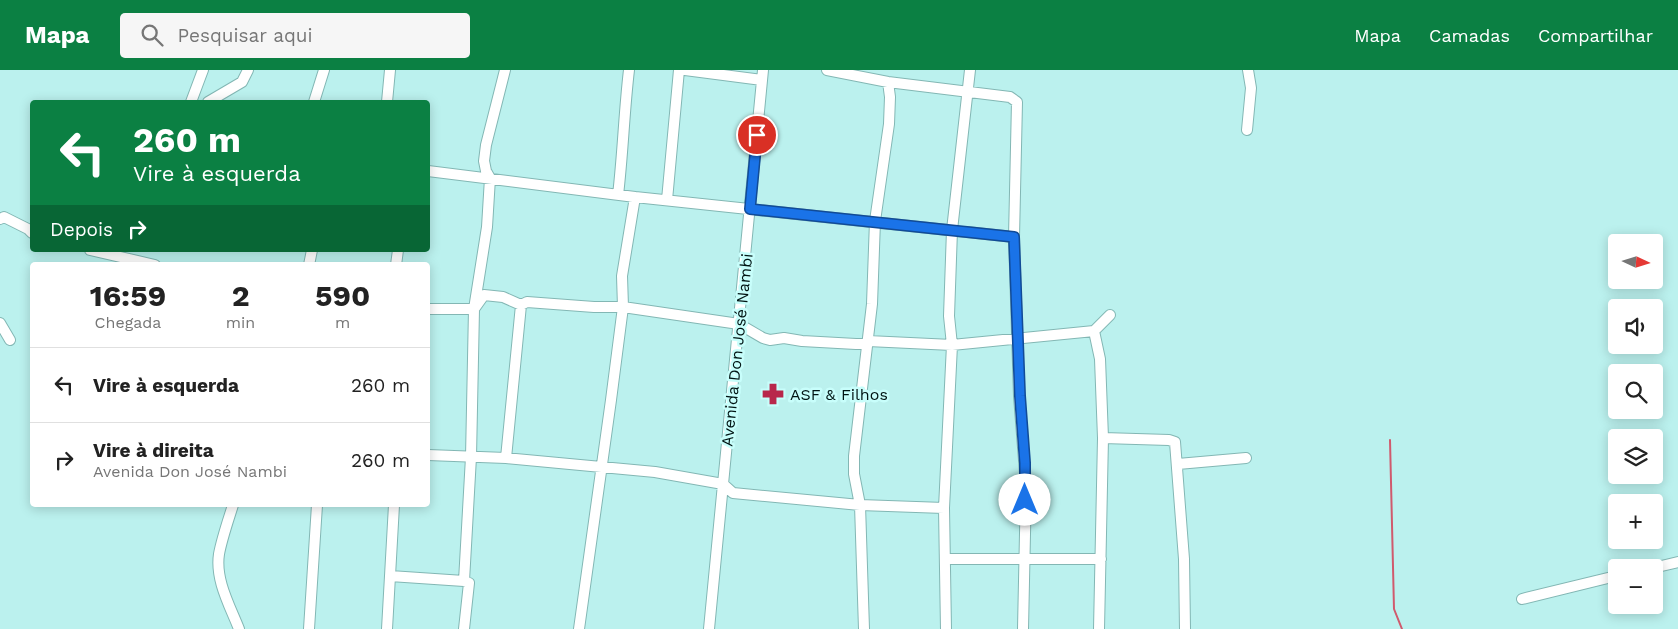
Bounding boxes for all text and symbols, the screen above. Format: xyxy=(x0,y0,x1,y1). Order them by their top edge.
search box xyxy=(120,13,470,58)
text: Mapa xyxy=(25,21,90,49)
icon: search xyxy=(138,21,166,49)
text: Pesquisar aqui xyxy=(178,24,313,47)
text: Mapa xyxy=(1354,25,1401,46)
text: Camadas xyxy=(1429,25,1510,46)
text: Compartilhar xyxy=(1538,25,1653,46)
pin xyxy=(736,114,778,156)
text: 260 m xyxy=(133,119,241,161)
icon: left xyxy=(50,120,115,185)
icon: arrive xyxy=(743,121,771,149)
text: Vire à esquerda xyxy=(133,161,301,186)
icon: right xyxy=(123,215,151,243)
text: Depois xyxy=(50,218,113,241)
north arrow xyxy=(1608,234,1662,289)
map controls xyxy=(1608,234,1663,614)
street label: Avenida Don José Nambi xyxy=(717,253,757,447)
text: 16:59 xyxy=(90,278,166,313)
text: 2 xyxy=(232,278,250,313)
text: 590 xyxy=(315,278,370,313)
button: sound xyxy=(1608,299,1663,354)
text: Chegada xyxy=(95,313,161,332)
text: min xyxy=(226,313,255,332)
text: m xyxy=(335,313,350,332)
button: search xyxy=(1608,364,1663,419)
icon: left xyxy=(50,371,78,399)
text: Vire à esquerda xyxy=(93,374,239,397)
text: 260 m xyxy=(351,374,410,397)
pharmacy icon: ASF & Filhos xyxy=(760,381,786,407)
place label: ASF & Filhos xyxy=(790,385,888,404)
button: layers xyxy=(1608,429,1663,484)
text: Vire à direita xyxy=(93,439,214,462)
icon: right xyxy=(50,446,78,474)
text: 260 m xyxy=(351,449,410,472)
text: Avenida Don José Nambi xyxy=(93,462,287,481)
position arrow xyxy=(998,473,1050,525)
button: + xyxy=(1608,494,1663,549)
button: − xyxy=(1608,559,1663,614)

